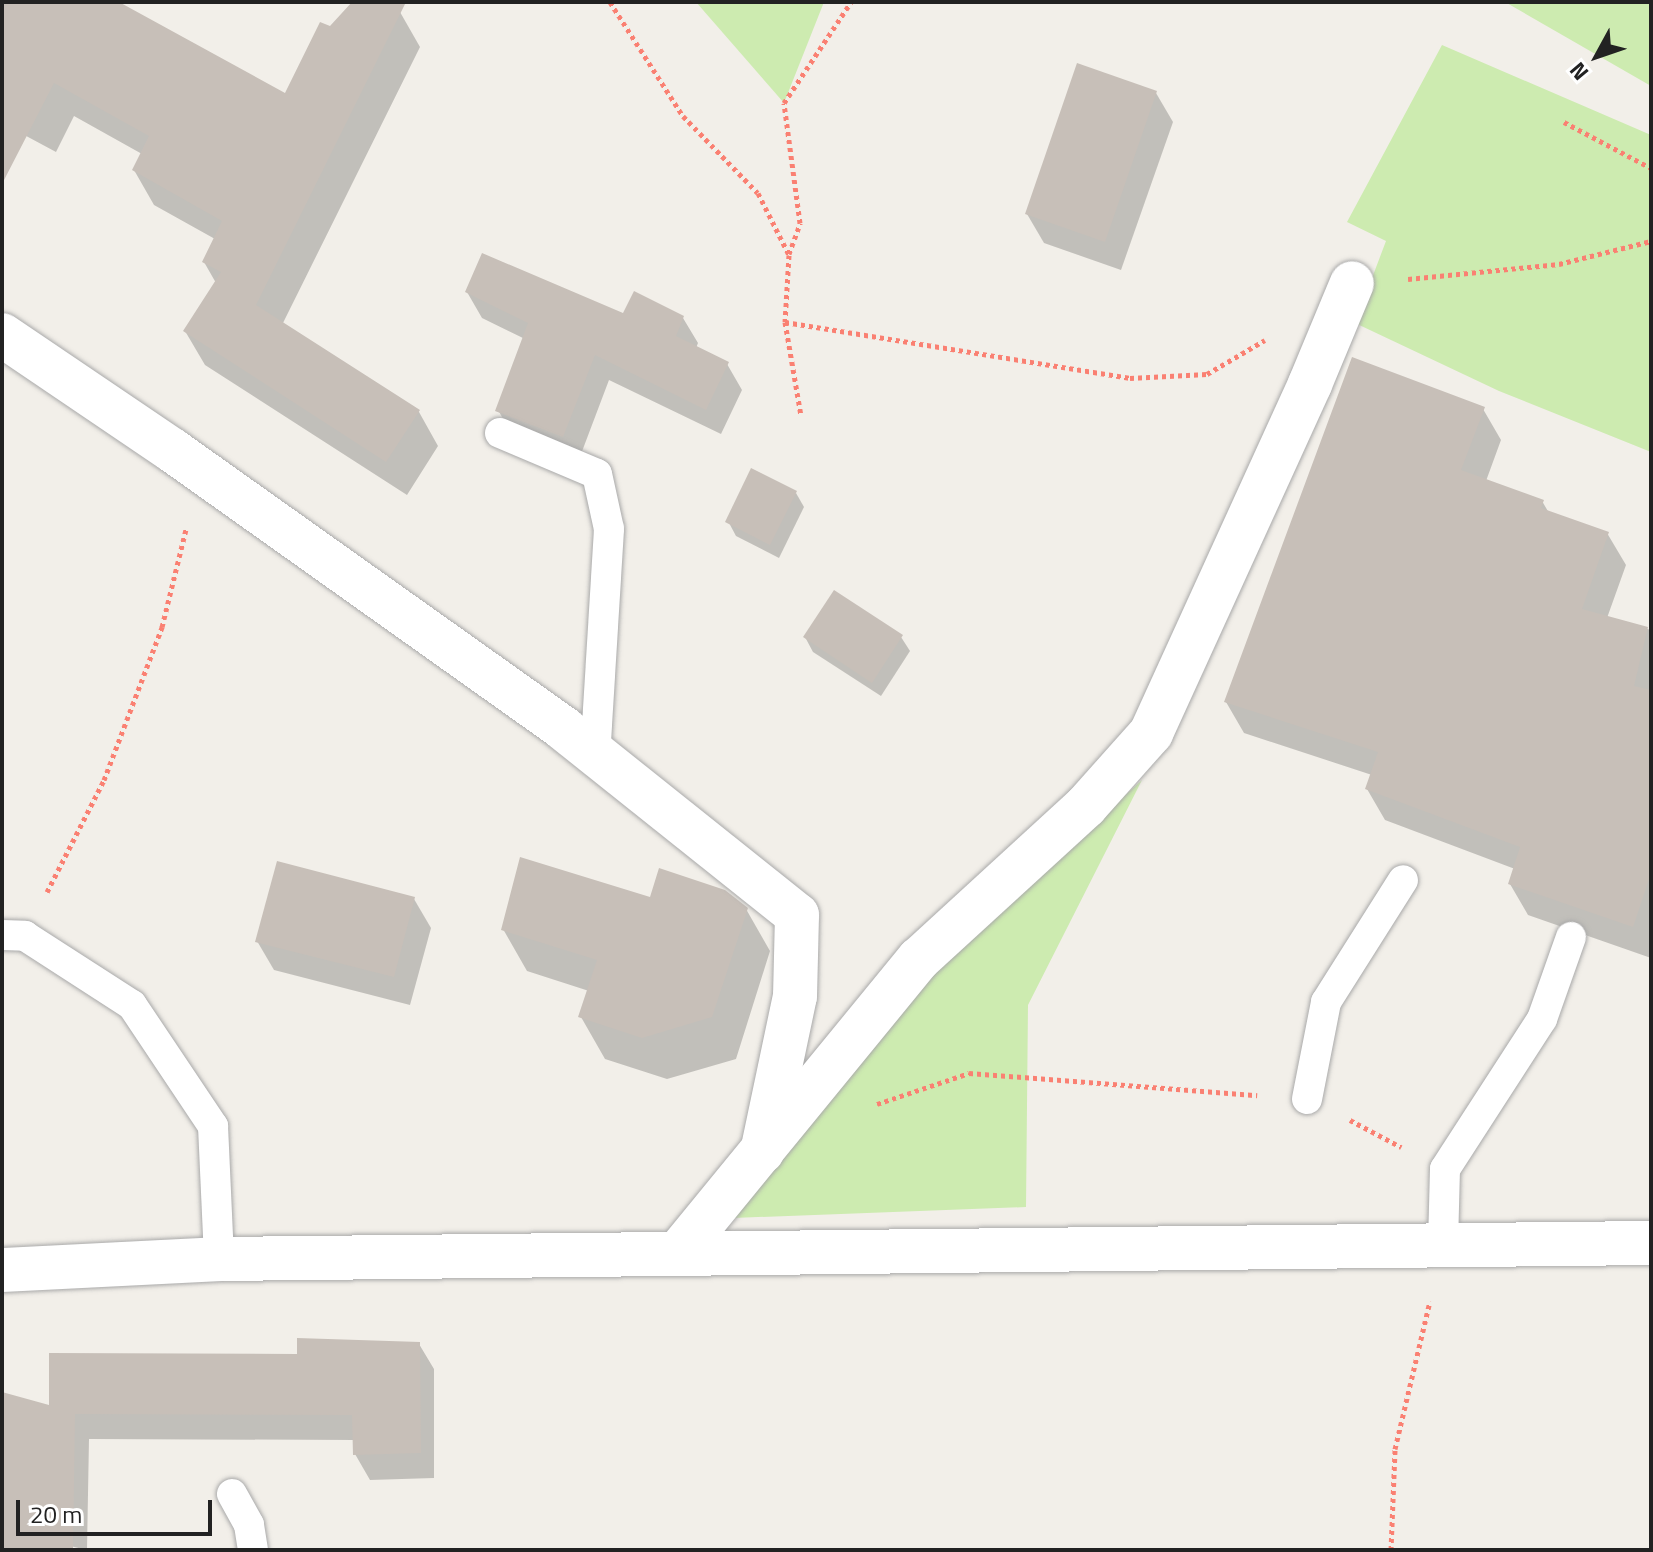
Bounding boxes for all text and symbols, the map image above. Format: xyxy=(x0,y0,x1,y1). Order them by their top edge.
north arrow xyxy=(1557,16,1637,96)
text: N xyxy=(1561,55,1597,88)
scale bar xyxy=(20,1484,216,1534)
text: 20 m xyxy=(30,1496,82,1532)

